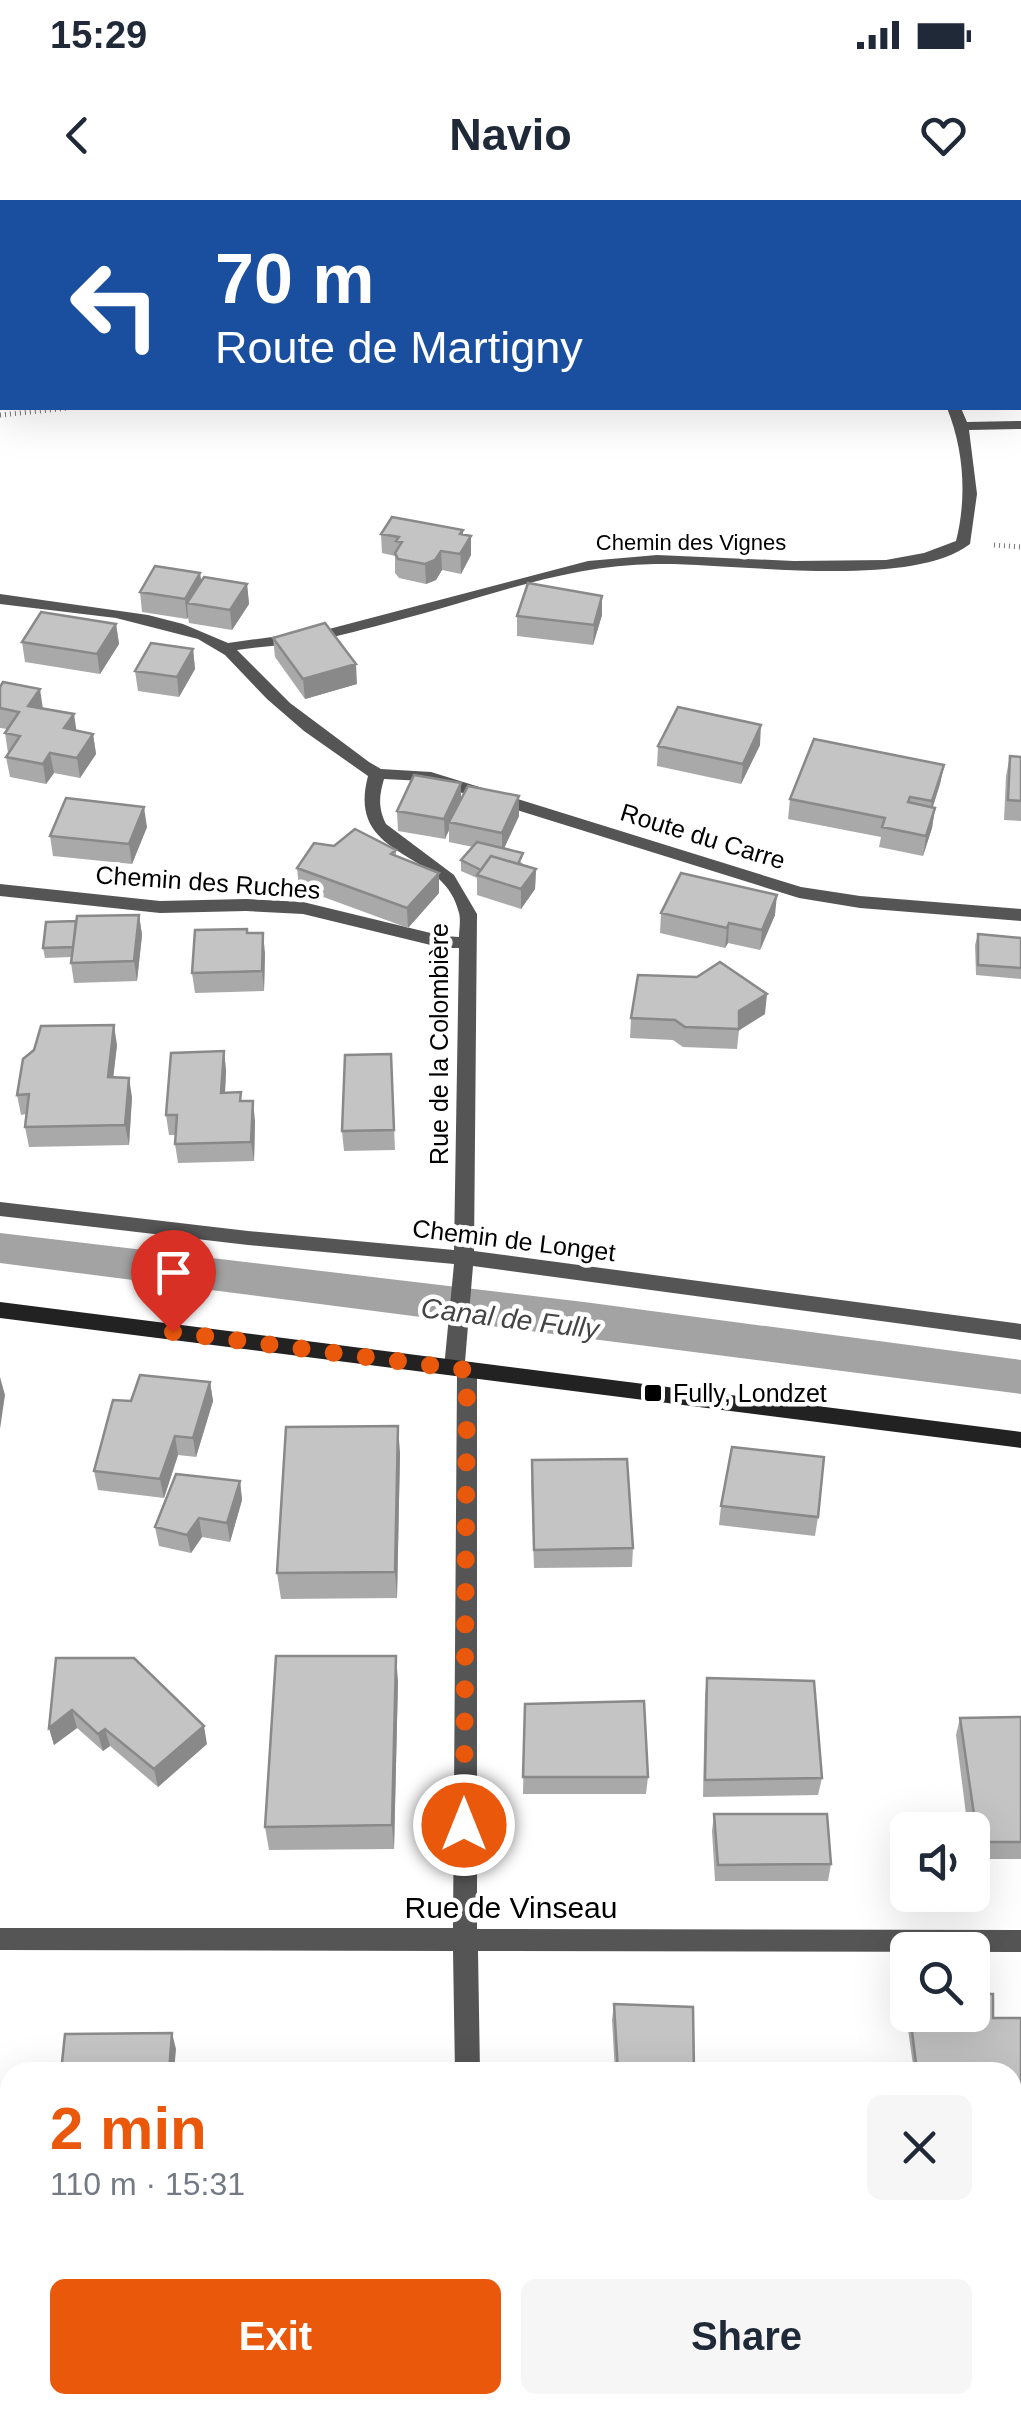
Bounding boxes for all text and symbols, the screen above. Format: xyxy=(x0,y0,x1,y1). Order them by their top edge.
text: 15:29 xyxy=(50,14,147,56)
icon: back xyxy=(50,108,105,163)
icon: heart xyxy=(916,108,971,163)
text: Navio xyxy=(449,109,572,160)
icon: left xyxy=(50,240,180,370)
text: 70 m xyxy=(215,240,375,318)
text: Route de Martigny xyxy=(215,322,583,373)
street label: Chemin des Vignes xyxy=(596,530,786,555)
street label: Route du Carre xyxy=(617,798,789,874)
street label: Chemin des Ruches xyxy=(95,860,321,904)
street label: Rue de la Colombière xyxy=(425,923,453,1165)
street label: Chemin de Longet xyxy=(411,1214,617,1266)
pin xyxy=(131,1230,216,1333)
icon: arrive xyxy=(146,1245,201,1300)
water label: Canal de Fully xyxy=(419,1292,603,1345)
place label: Fully, Londzet xyxy=(673,1379,827,1407)
marker: Fully, Londzet xyxy=(642,1382,664,1404)
position arrow xyxy=(412,1773,516,1877)
map controls xyxy=(890,1812,990,2032)
button: sound xyxy=(890,1812,990,1912)
street label: Rue de Vinseau xyxy=(405,1891,617,1924)
button: search xyxy=(890,1932,990,2032)
text: 2 min xyxy=(50,2095,207,2162)
button: close xyxy=(867,2095,972,2200)
text: 110 m · 15:31 xyxy=(50,2166,245,2202)
button: Exit xyxy=(50,2279,501,2394)
button: Share xyxy=(521,2279,972,2394)

